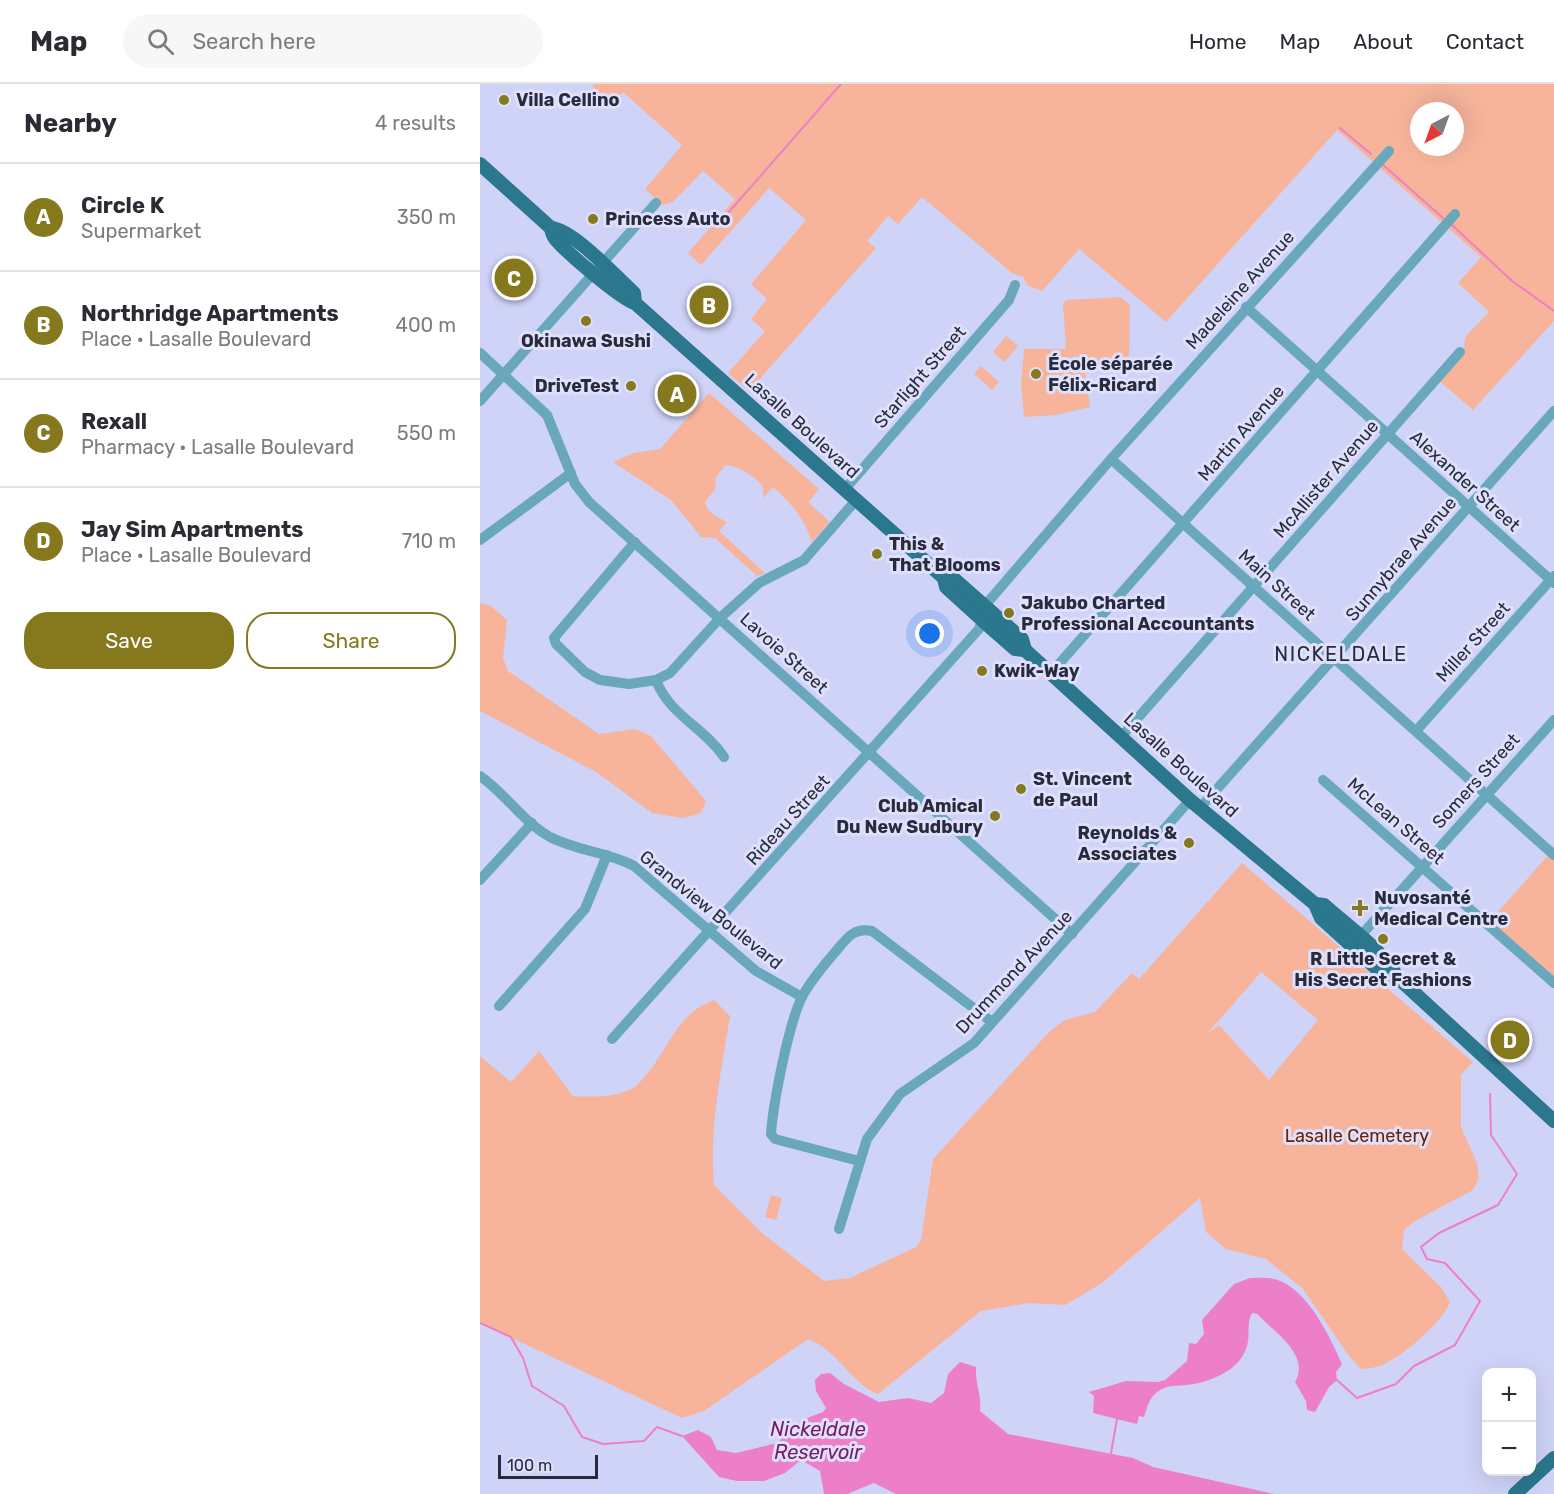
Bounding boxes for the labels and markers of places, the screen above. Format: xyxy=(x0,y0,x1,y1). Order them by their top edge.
place label: Villa Cellino xyxy=(516,89,620,111)
marker: Villa Cellino xyxy=(497,93,511,107)
place label: Princess Auto xyxy=(605,208,730,230)
marker: Princess Auto xyxy=(586,212,600,226)
pin: C xyxy=(495,256,534,300)
pin: B xyxy=(690,282,728,328)
marker: Okinawa Sushi xyxy=(579,314,593,328)
place label: Okinawa Sushi xyxy=(521,330,651,352)
place label: École séparée Félix-Ricard xyxy=(1048,353,1173,396)
marker: École séparée Félix-Ricard xyxy=(1029,367,1043,381)
pin: A xyxy=(658,372,696,416)
place label: DriveTest xyxy=(535,375,619,397)
marker: DriveTest xyxy=(624,379,638,393)
place label: This & That Blooms xyxy=(889,533,1001,576)
marker: This & That Blooms xyxy=(870,547,884,561)
place label: Jakubo Charted Professional Accountants xyxy=(1021,592,1254,635)
marker: Jakubo Charted Professional Accountants xyxy=(1002,606,1016,620)
place label: Kwik-Way xyxy=(994,660,1080,682)
marker: Kwik-Way xyxy=(975,664,989,678)
place label: St. Vincent de Paul xyxy=(1033,768,1132,811)
marker: St. Vincent de Paul xyxy=(1014,782,1028,796)
place label: Club Amical Du New Sudbury xyxy=(836,795,983,838)
marker: Club Amical Du New Sudbury xyxy=(988,809,1002,823)
place label: Reynolds & Associates xyxy=(1077,822,1178,865)
marker: Reynolds & Associates xyxy=(1182,836,1196,850)
place label: Nuvosanté Medical Centre xyxy=(1374,887,1509,930)
marker: Nuvosanté Medical Centre xyxy=(1351,899,1369,917)
marker: R Little Secret & His Secret Fashions xyxy=(1376,932,1390,946)
place label: R Little Secret & His Secret Fashions xyxy=(1294,948,1472,991)
pin: D xyxy=(1490,1018,1530,1062)

